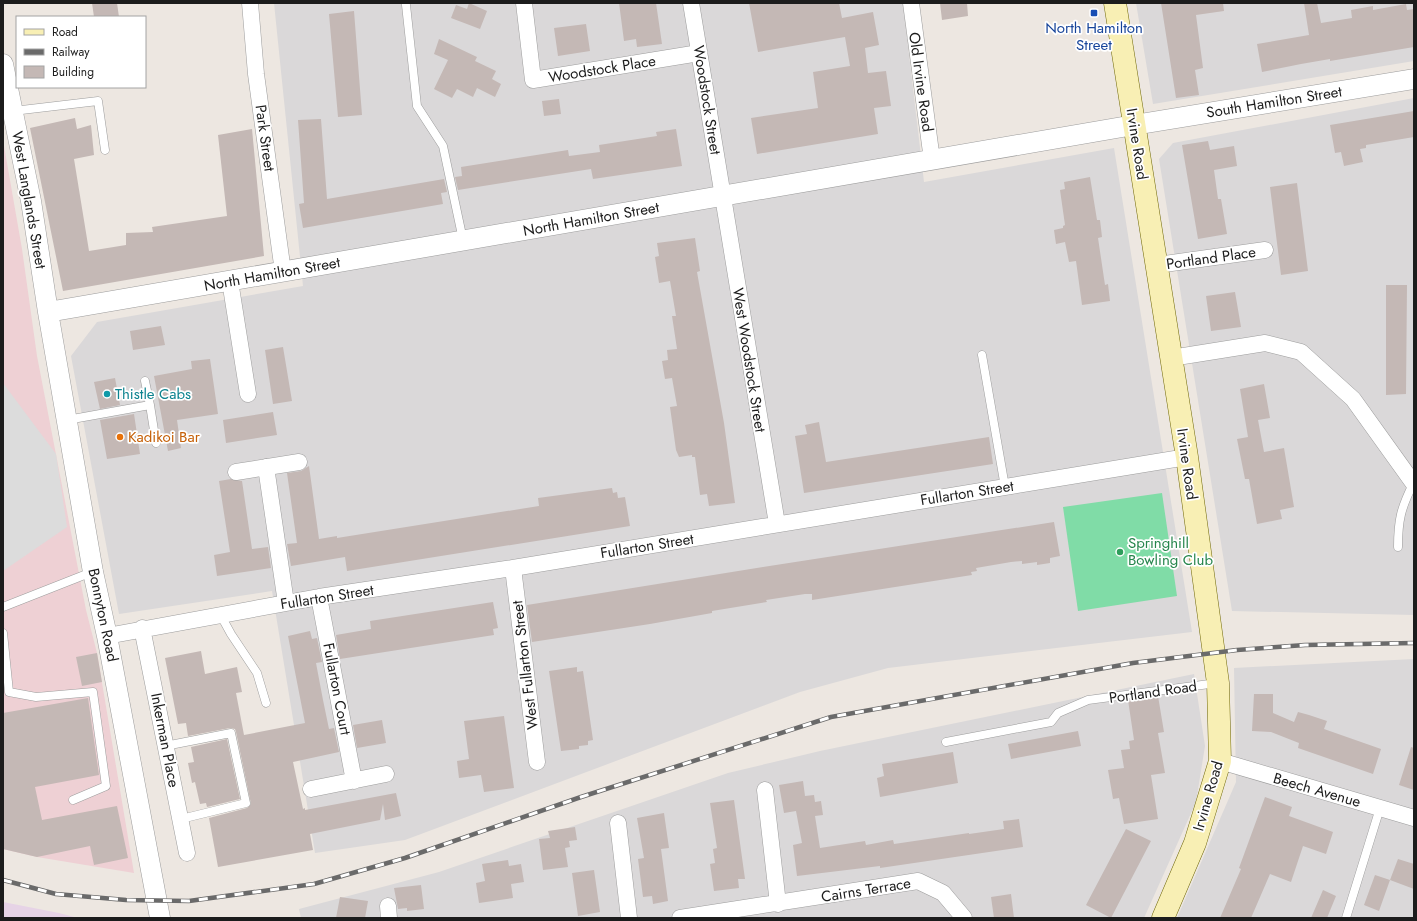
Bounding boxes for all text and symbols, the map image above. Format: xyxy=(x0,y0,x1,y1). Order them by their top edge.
marker: North Hamilton Street xyxy=(1089,8,1099,18)
legend xyxy=(16,16,146,88)
place label: North Hamilton Street xyxy=(1045,17,1143,56)
text: Road xyxy=(52,23,78,41)
street label: Old Irvine Road xyxy=(903,31,939,133)
text: Railway xyxy=(52,43,90,61)
street label: Woodstock Street xyxy=(687,44,727,157)
street label: Woodstock Place xyxy=(547,50,658,88)
text: Building xyxy=(52,63,94,81)
street label: South Hamilton Street xyxy=(1205,80,1344,124)
street label: Park Street xyxy=(249,103,281,173)
street label: Irvine Road xyxy=(1120,107,1154,181)
street label: West Langlands Street xyxy=(6,129,52,271)
street label: North Hamilton Street xyxy=(521,196,661,242)
street label: Portland Place xyxy=(1165,241,1257,275)
street label: North Hamilton Street xyxy=(202,251,342,297)
street label: West Woodstock Street xyxy=(727,286,771,434)
place label: Thistle Cabs xyxy=(115,383,191,405)
marker: Thistle Cabs xyxy=(102,389,112,399)
place label: Kadikoi Bar xyxy=(128,426,201,448)
street label: Irvine Road xyxy=(1171,427,1203,501)
marker: Kadikoi Bar xyxy=(115,432,125,442)
street label: Fullarton Street xyxy=(919,475,1016,511)
street label: Fullarton Street xyxy=(599,528,696,564)
place label: Springhill Bowling Club xyxy=(1128,532,1213,571)
marker: Springhill Bowling Club xyxy=(1115,547,1125,557)
street label: Bonnyton Road xyxy=(82,566,124,664)
street label: Fullarton Street xyxy=(279,579,376,615)
street label: West Fullarton Street xyxy=(506,599,544,731)
street label: Fullarton Court xyxy=(317,641,357,737)
street label: Portland Road xyxy=(1108,675,1198,709)
street label: Inkerman Place xyxy=(145,691,185,789)
street label: Irvine Road xyxy=(1187,758,1229,834)
street label: Beech Avenue xyxy=(1271,767,1364,813)
street label: Cairns Terrace xyxy=(820,872,913,908)

